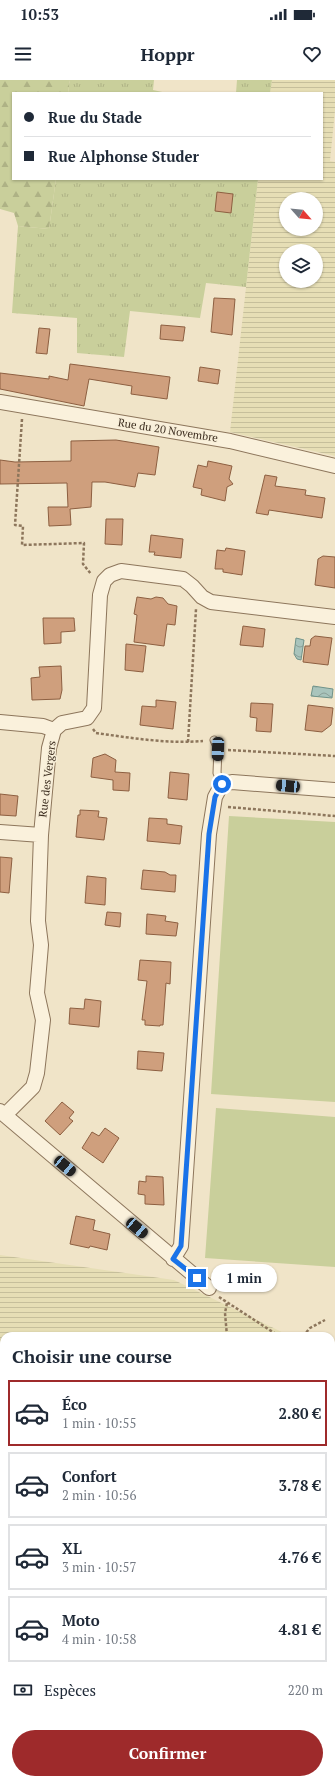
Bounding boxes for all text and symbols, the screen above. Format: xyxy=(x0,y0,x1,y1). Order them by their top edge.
text: 10:53 xyxy=(20,4,59,24)
text: Hoppr xyxy=(140,42,195,66)
icon: menu xyxy=(12,43,34,65)
icon: heart xyxy=(301,43,323,65)
text: Rue du Stade xyxy=(48,107,142,127)
text: Rue Alphonse Studer xyxy=(48,146,199,166)
north arrow xyxy=(279,192,323,236)
map controls xyxy=(279,192,323,288)
button: layers xyxy=(279,244,323,288)
street label: Rue du 20 Novembre xyxy=(117,415,219,445)
car xyxy=(212,737,224,761)
street label: Rue des Vergers xyxy=(35,740,59,818)
route start xyxy=(213,775,231,793)
car xyxy=(276,779,300,793)
car xyxy=(52,1154,78,1178)
car xyxy=(124,1216,150,1240)
callout: 1 min xyxy=(211,1264,277,1292)
route end xyxy=(188,1269,206,1287)
text: 1 min xyxy=(226,1269,262,1287)
text: Choisir une course xyxy=(12,1344,172,1368)
text: Éco xyxy=(62,1394,87,1414)
icon: car xyxy=(14,1395,50,1431)
text: 2.80 € xyxy=(279,1403,321,1423)
text: 1 min · 10:55 xyxy=(62,1414,136,1432)
text: Confort xyxy=(62,1466,117,1486)
icon: car xyxy=(14,1467,50,1503)
text: 3.78 € xyxy=(279,1475,321,1495)
text: 2 min · 10:56 xyxy=(62,1486,136,1504)
text: XL xyxy=(62,1538,82,1558)
icon: car xyxy=(14,1539,50,1575)
text: 4.76 € xyxy=(279,1547,321,1567)
text: 3 min · 10:57 xyxy=(62,1558,136,1576)
text: Moto xyxy=(62,1610,100,1630)
icon: car xyxy=(14,1611,50,1647)
text: 4.81 € xyxy=(279,1619,321,1639)
text: 4 min · 10:58 xyxy=(62,1630,136,1648)
icon: cash xyxy=(12,1679,34,1701)
text: Espèces xyxy=(44,1680,96,1700)
text: 220 m xyxy=(288,1681,323,1699)
button: Confirmer xyxy=(12,1730,323,1776)

